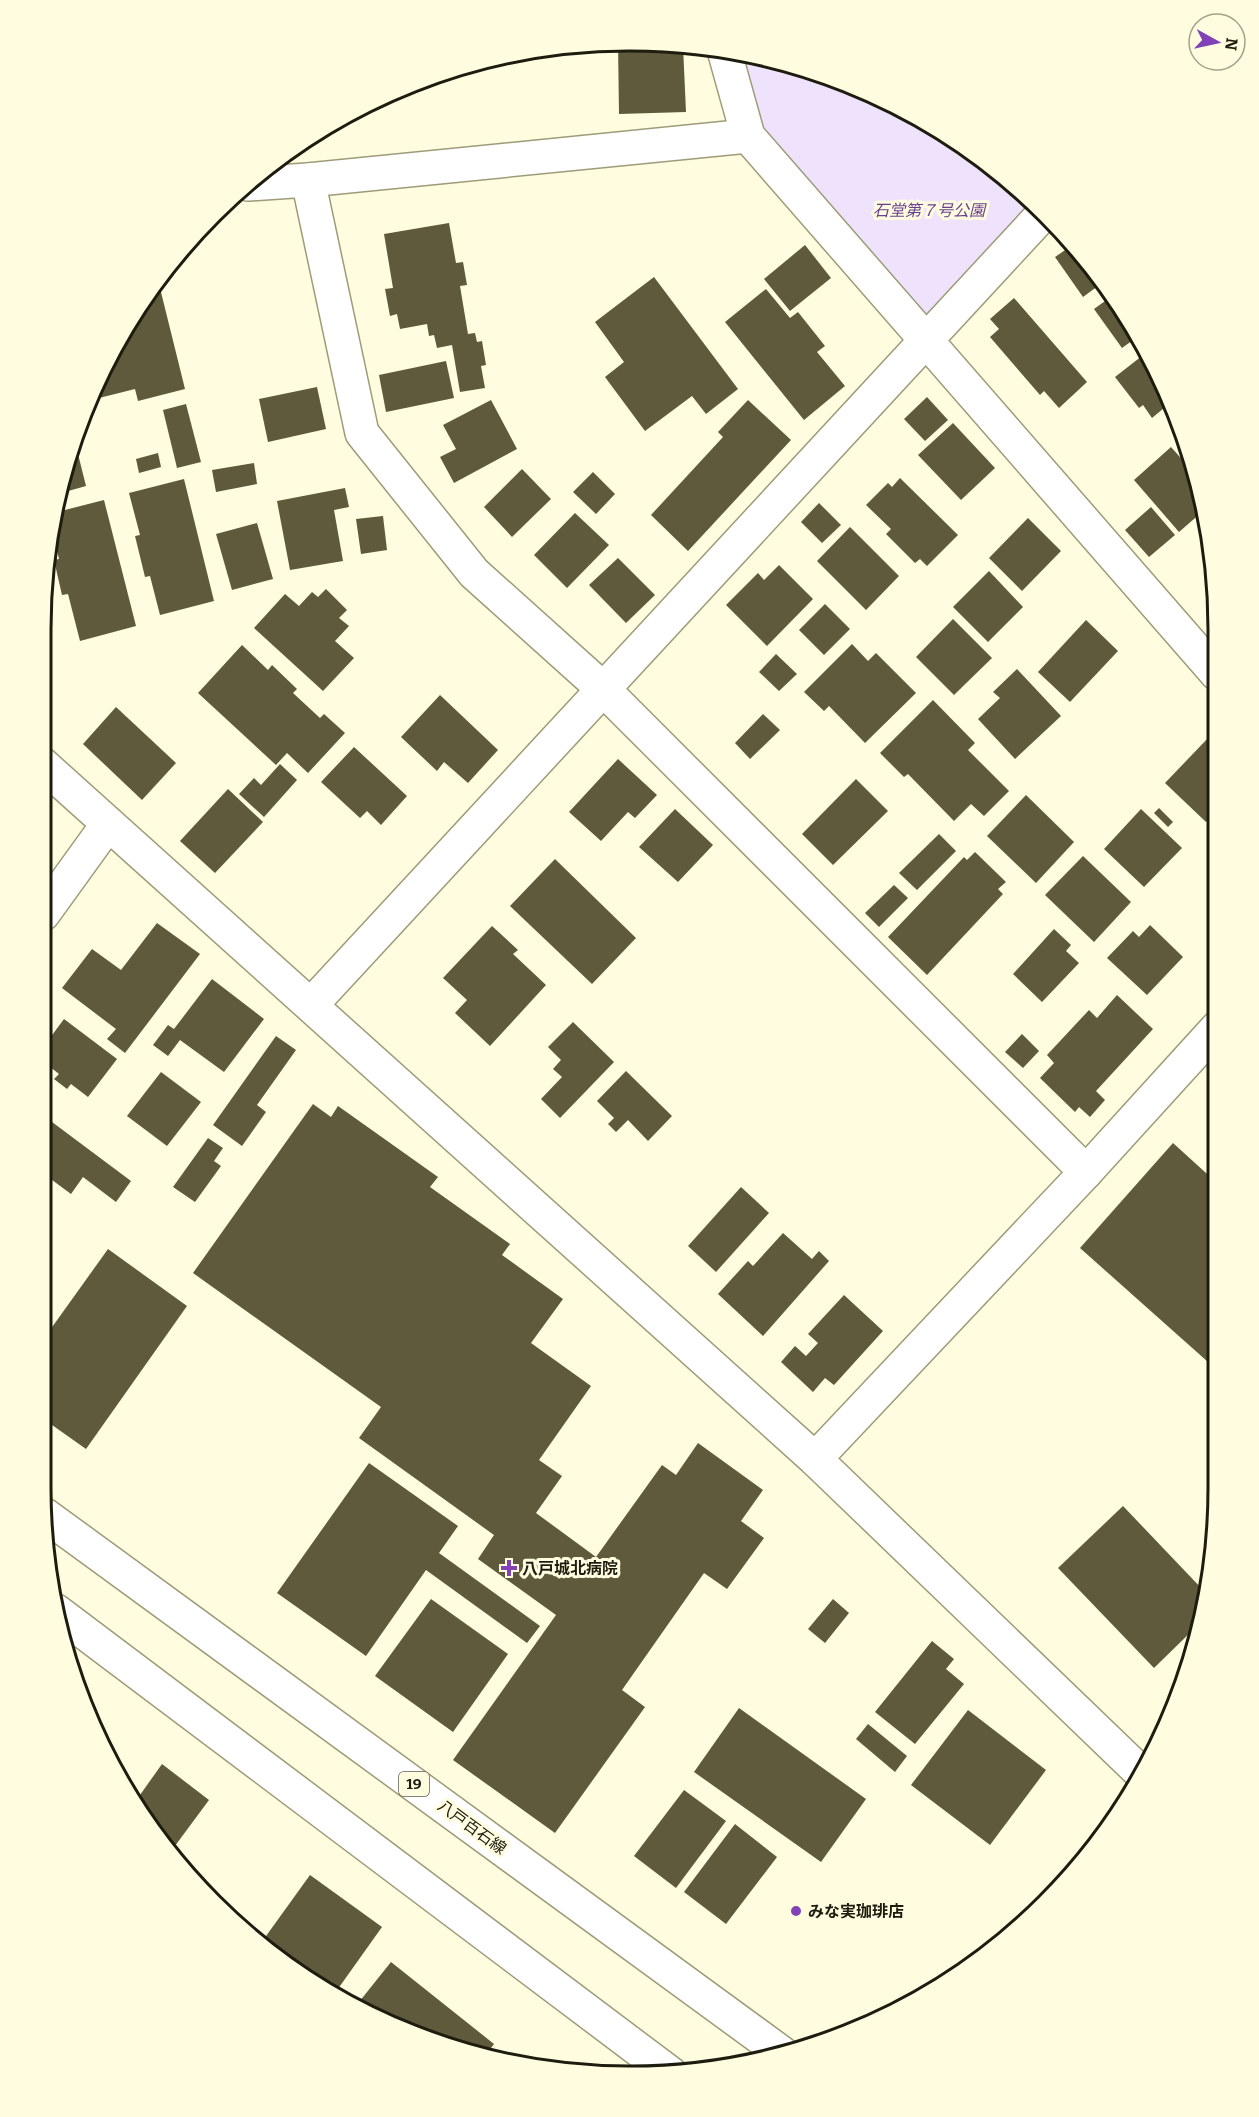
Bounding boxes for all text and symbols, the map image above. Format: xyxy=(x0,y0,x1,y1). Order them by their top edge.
north arrow xyxy=(1187,12,1247,72)
text: N xyxy=(1221,37,1242,51)
park label: 石堂第７号公園 xyxy=(873,201,987,220)
marker: 八戸城北病院 xyxy=(500,1559,518,1577)
place label: 八戸城北病院 xyxy=(522,1559,618,1578)
road number: 19 xyxy=(399,1772,429,1796)
street label: 八戸百石線 xyxy=(434,1796,510,1858)
place label: みな実珈琲店 xyxy=(808,1902,904,1921)
marker: みな実珈琲店 xyxy=(789,1904,803,1918)

